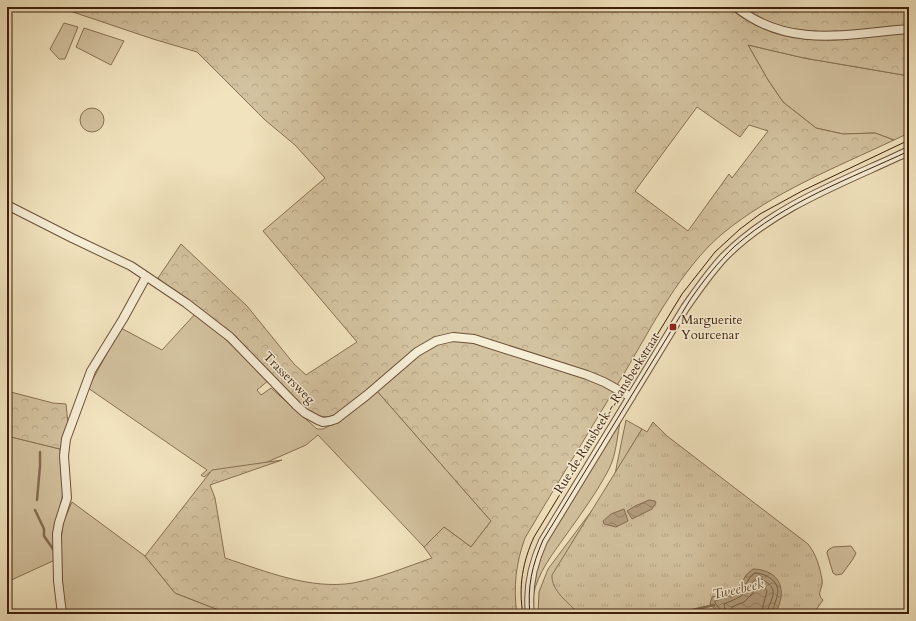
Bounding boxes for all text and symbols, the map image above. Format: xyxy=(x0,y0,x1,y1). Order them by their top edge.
place label: Marguerite Yourcenar xyxy=(681,311,742,344)
marker: Marguerite Yourcenar xyxy=(668,322,678,332)
street label: Rue de Ransbeek - Ransbeekstraat xyxy=(550,329,664,497)
street label: Trassersweg xyxy=(259,348,320,409)
water label: Tweebeek xyxy=(710,574,766,604)

